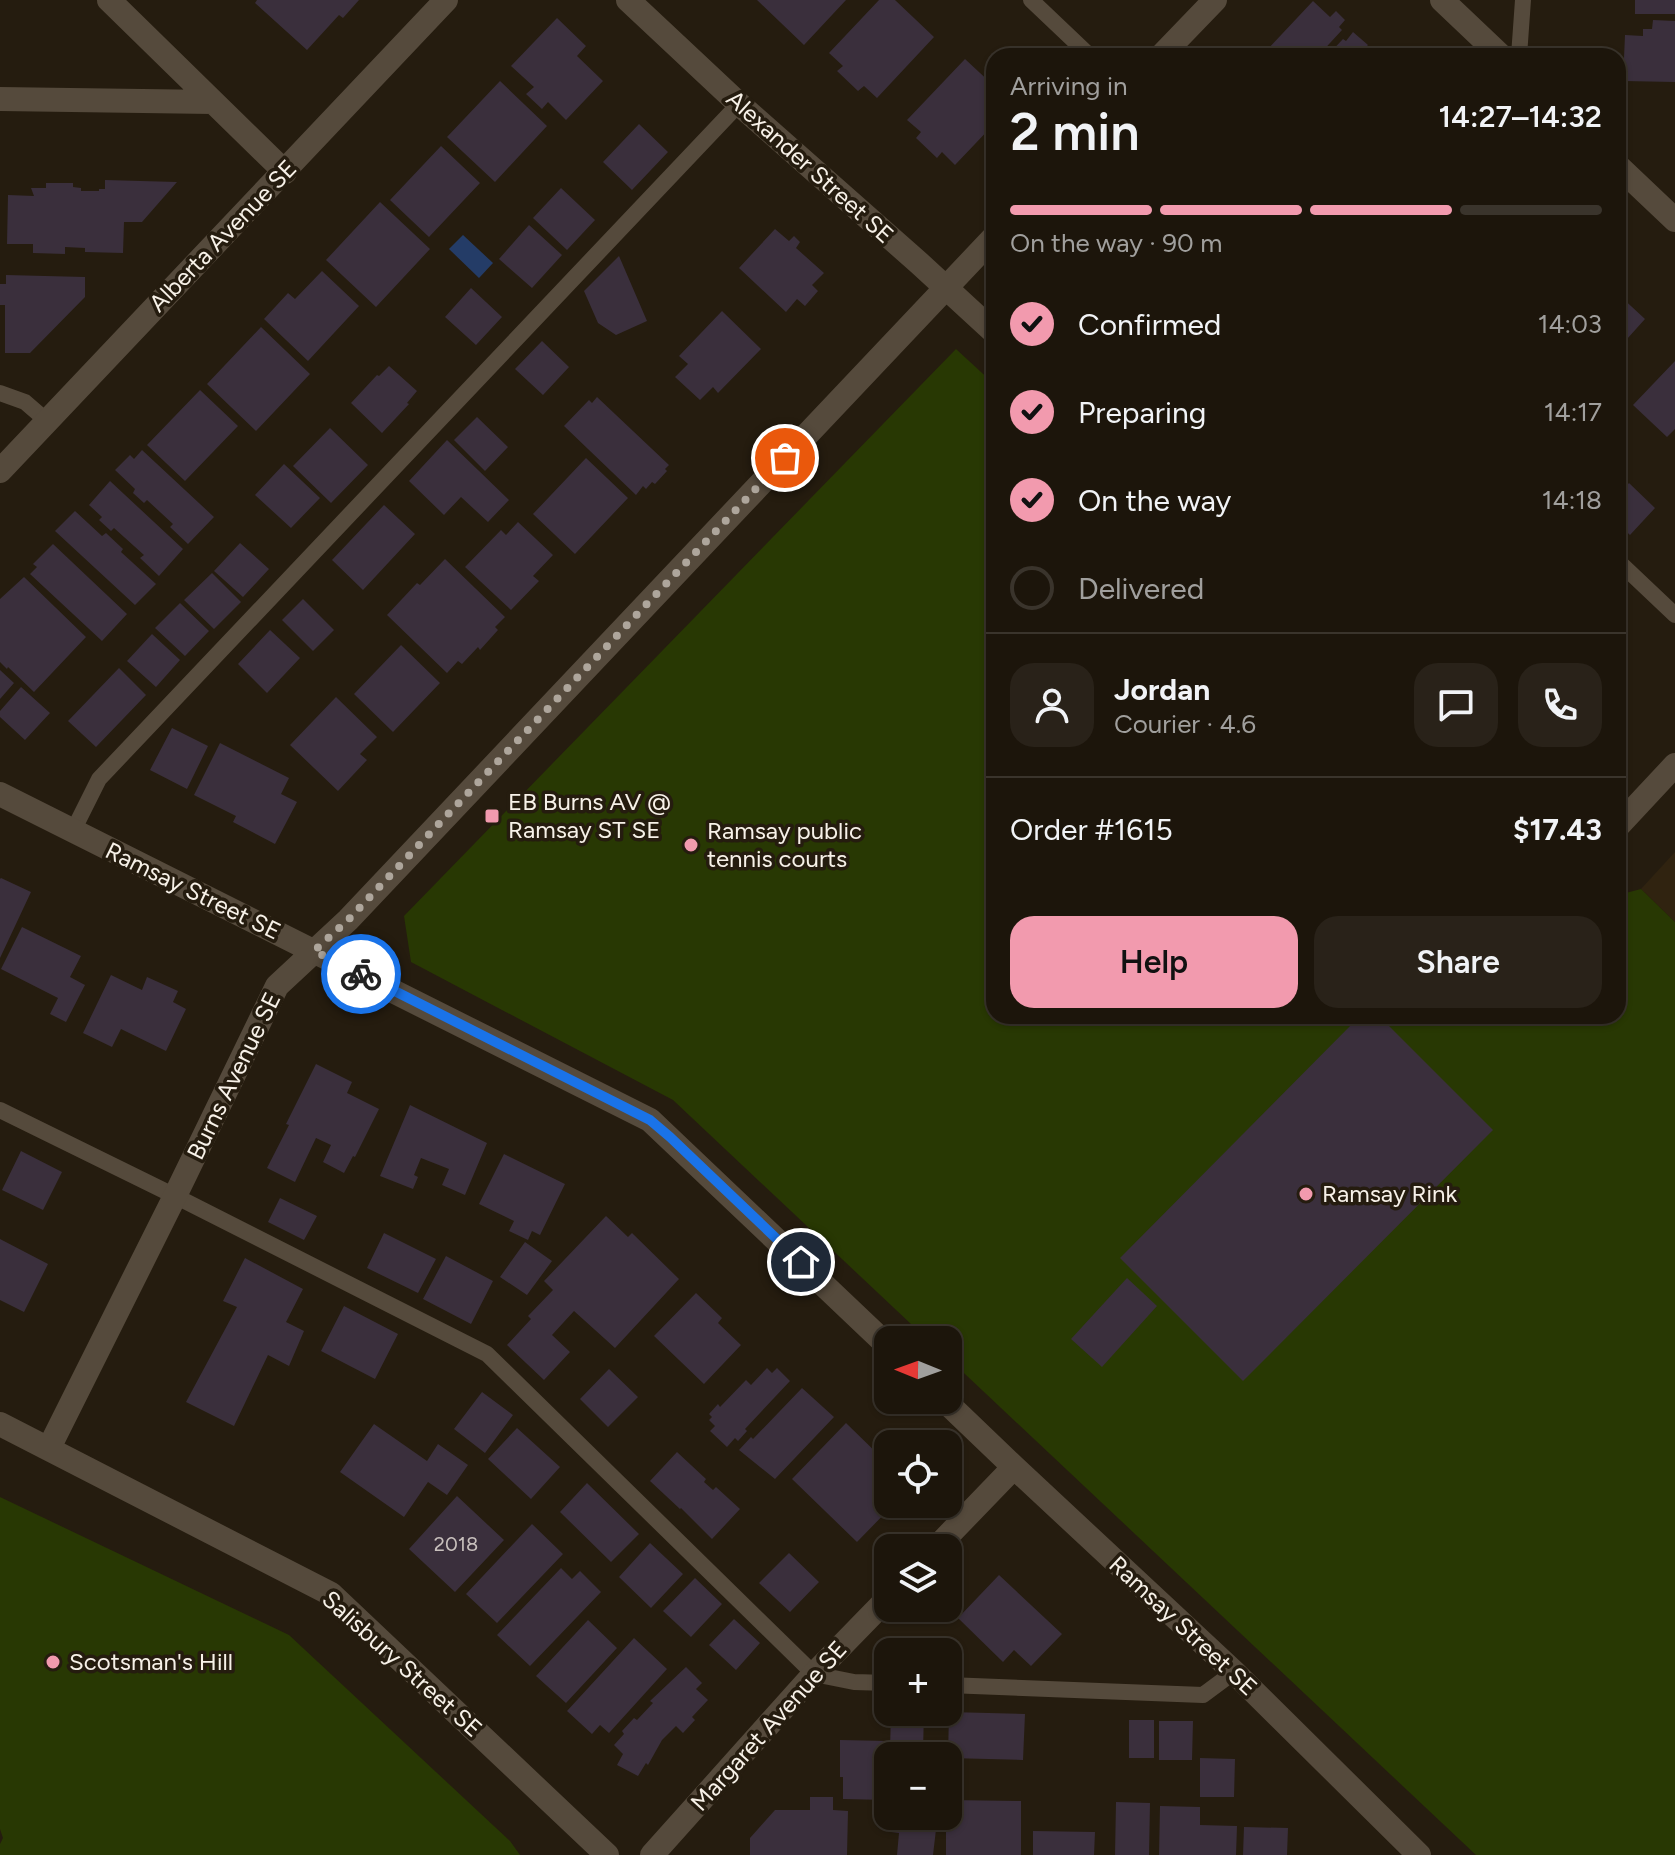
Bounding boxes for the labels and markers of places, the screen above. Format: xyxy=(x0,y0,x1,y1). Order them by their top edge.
pin xyxy=(751,424,819,492)
place label: EB Burns AV @ Ramsay ST SE xyxy=(508,787,671,844)
marker: EB Burns AV @ Ramsay ST SE xyxy=(483,807,501,825)
place label: Ramsay public tennis courts xyxy=(707,816,862,873)
marker: Ramsay public tennis courts xyxy=(682,836,700,854)
place label: Ramsay Rink xyxy=(1322,1179,1457,1208)
marker: Ramsay Rink xyxy=(1297,1185,1315,1203)
pin xyxy=(767,1228,835,1296)
place label: Scotsman's Hill xyxy=(69,1647,233,1676)
marker: Scotsman's Hill xyxy=(44,1653,62,1671)

